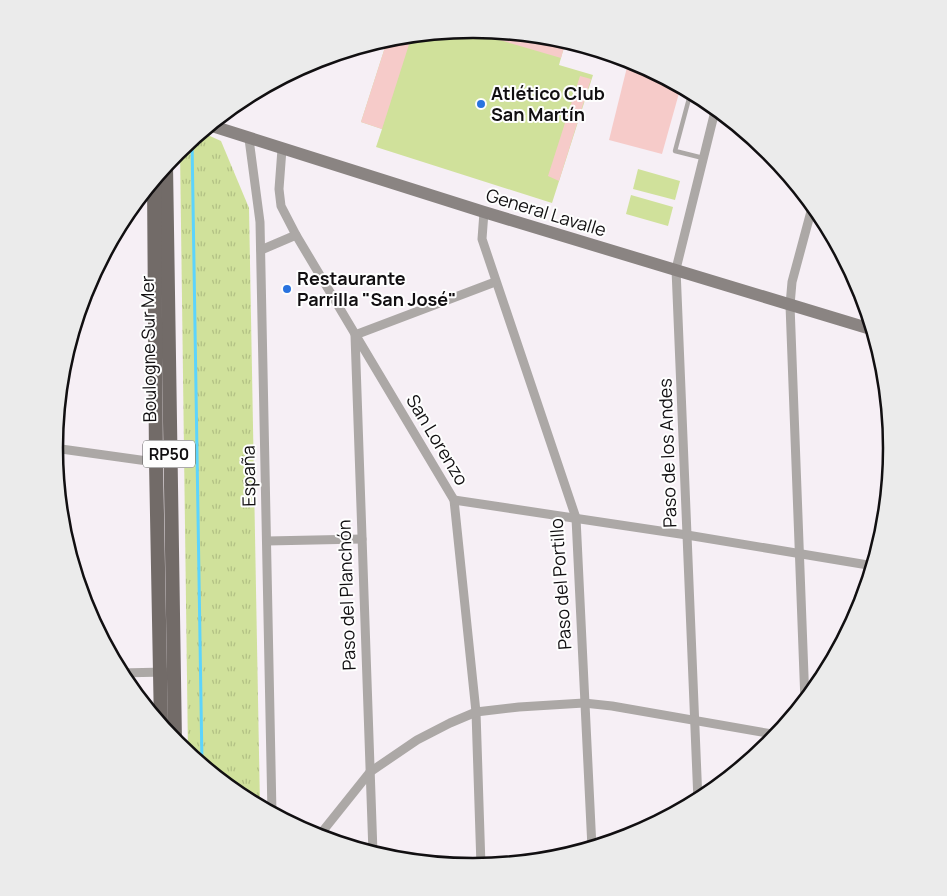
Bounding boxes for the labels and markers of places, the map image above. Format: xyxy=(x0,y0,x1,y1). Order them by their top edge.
place label: Atlético Club San Martín xyxy=(491,81,605,126)
marker: Atlético Club San Martín xyxy=(475,98,487,110)
place label: Restaurante Parrilla "San José" xyxy=(297,266,456,311)
marker: Restaurante Parrilla "San José" xyxy=(281,283,293,295)

